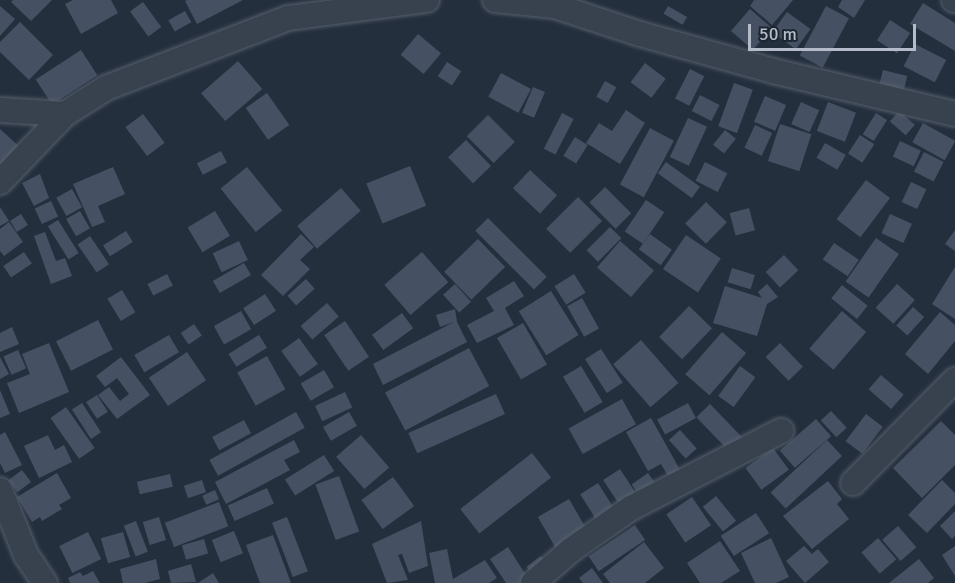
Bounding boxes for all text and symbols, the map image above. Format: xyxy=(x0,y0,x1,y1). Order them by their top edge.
scale bar xyxy=(751,12,919,50)
text: 50 m xyxy=(759,23,797,45)

